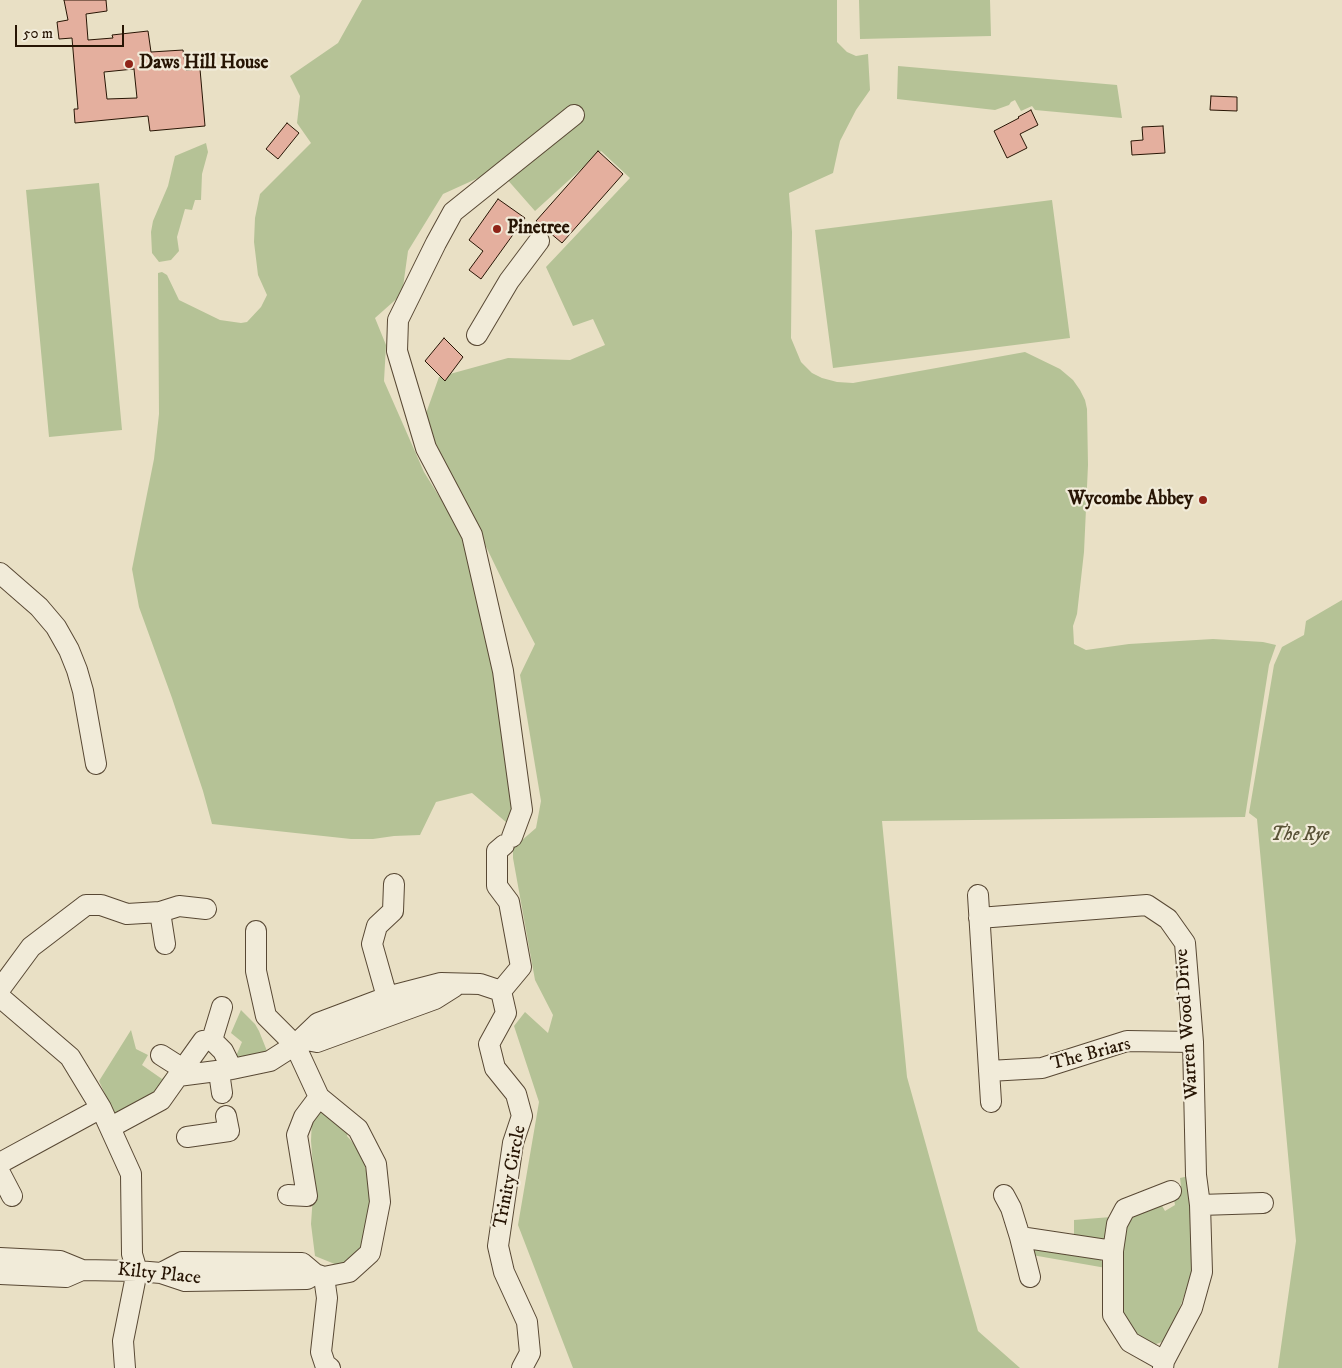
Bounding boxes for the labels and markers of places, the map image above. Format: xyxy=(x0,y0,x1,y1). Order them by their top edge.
place label: Daws Hill House xyxy=(139,53,268,75)
marker: Daws Hill House xyxy=(123,58,135,70)
place label: Pinetree xyxy=(507,218,570,240)
marker: Pinetree xyxy=(491,223,503,235)
place label: Wycombe Abbey xyxy=(1068,489,1193,511)
marker: Wycombe Abbey xyxy=(1197,494,1209,506)

